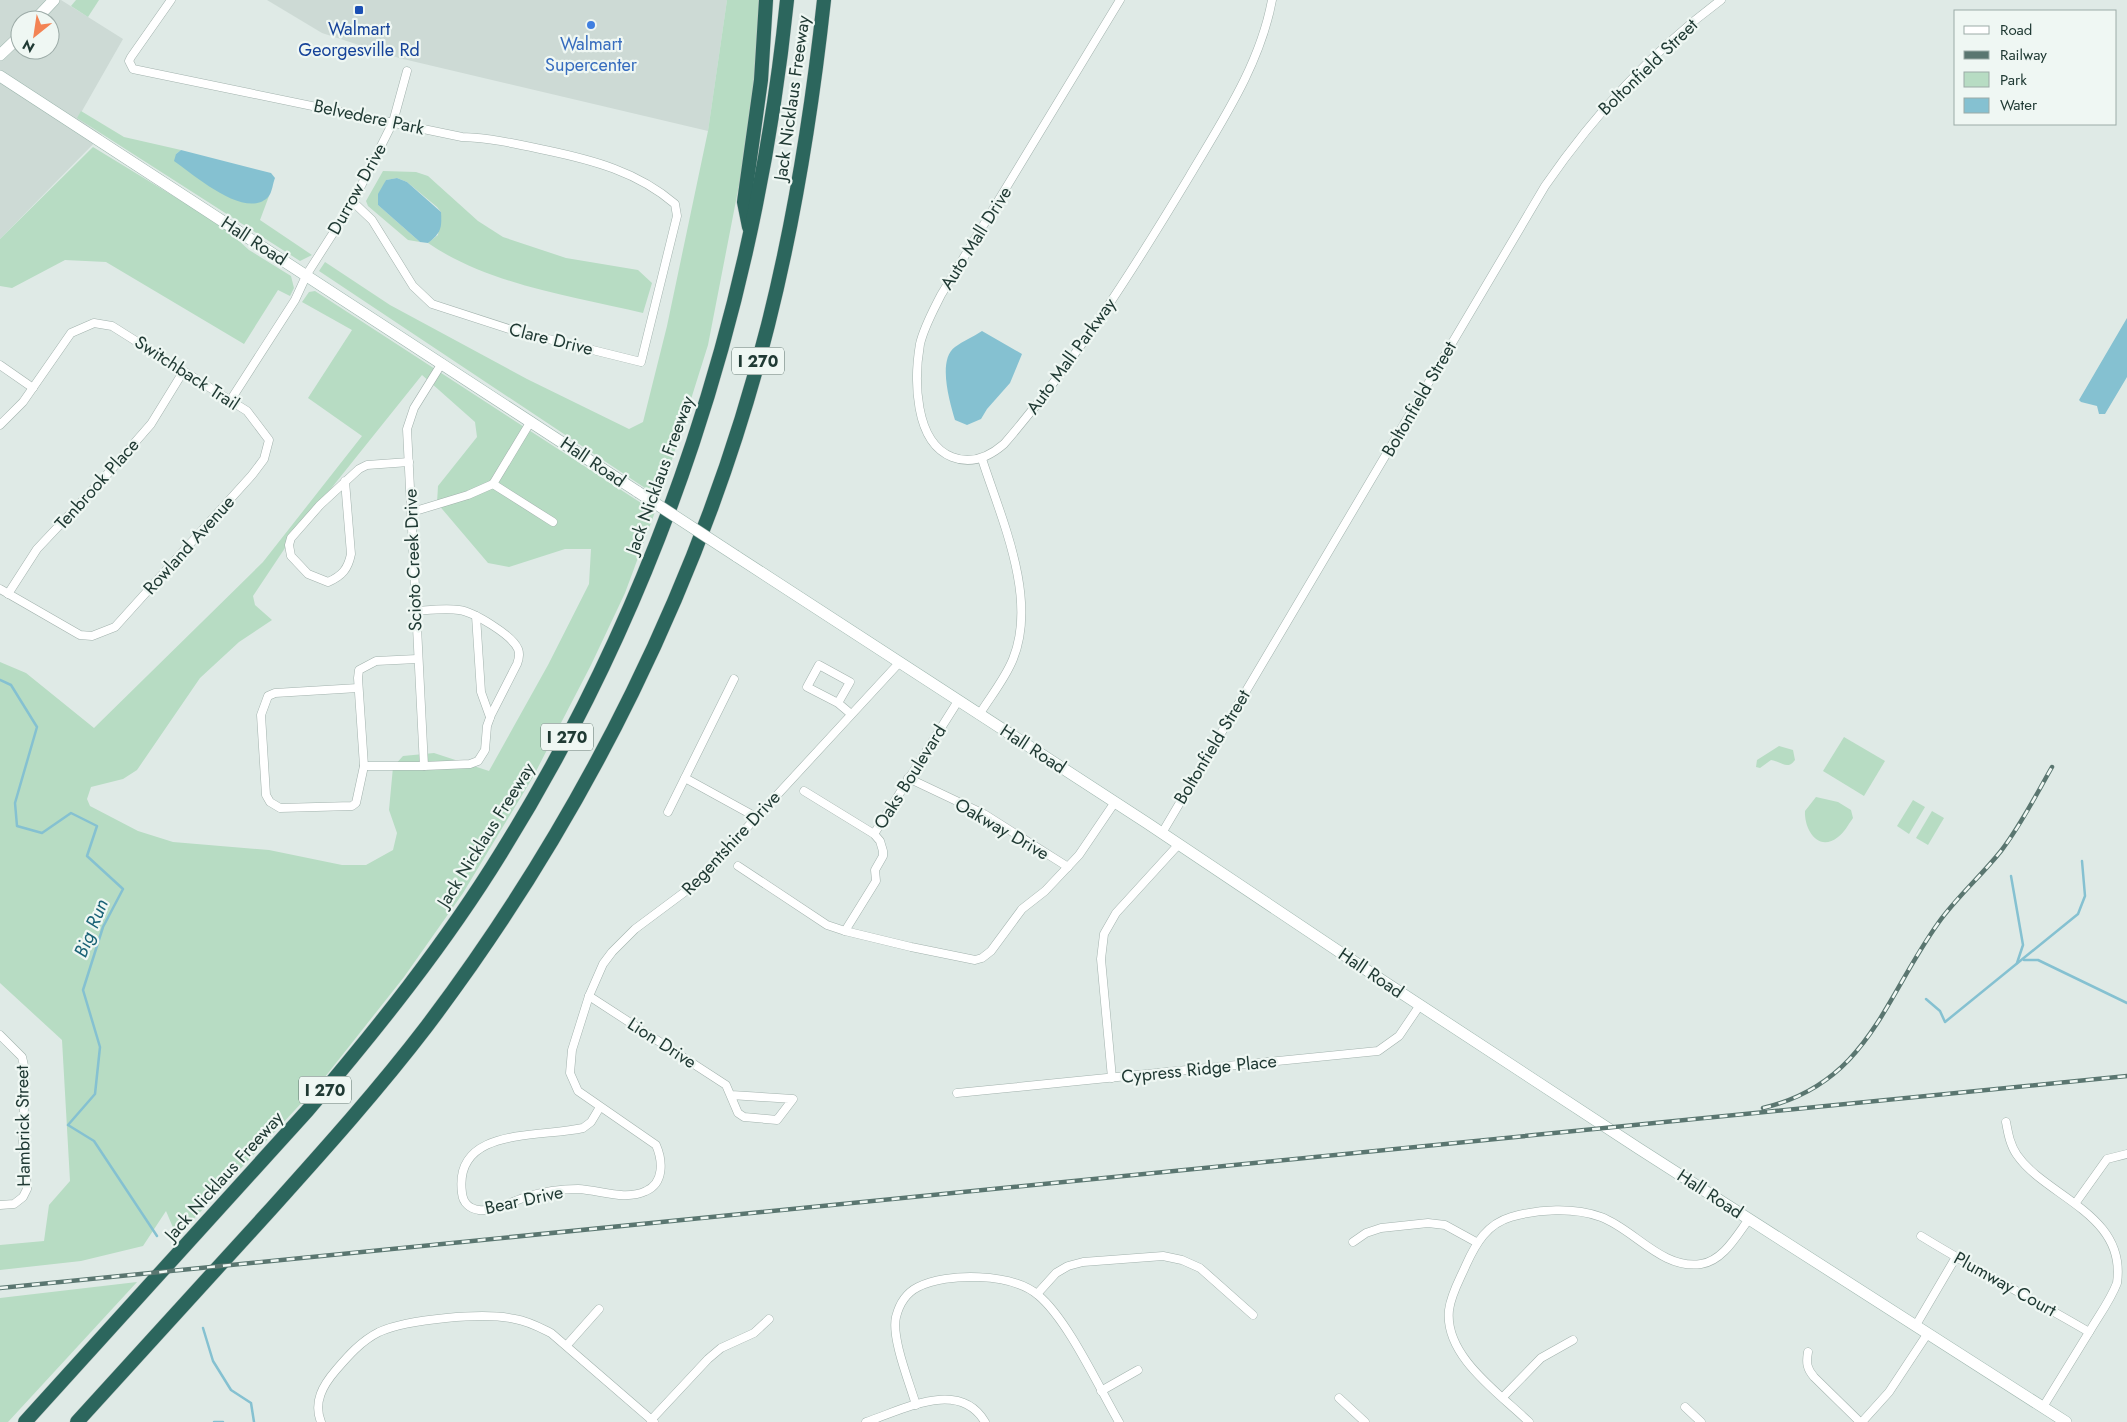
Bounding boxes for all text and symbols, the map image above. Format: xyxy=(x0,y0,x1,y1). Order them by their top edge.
marker: Walmart Georgesville Rd xyxy=(353,4,365,16)
north arrow xyxy=(10,10,60,60)
legend xyxy=(1954,10,2117,125)
street label: Boltonfield Street xyxy=(1592,12,1704,121)
street label: Jack Nicklaus Freeway xyxy=(767,14,816,184)
place label: Walmart Georgesville Rd xyxy=(298,16,420,63)
marker: Walmart Supercenter xyxy=(585,19,597,31)
text: Road xyxy=(2000,19,2032,41)
place label: Walmart Supercenter xyxy=(545,31,638,78)
text: N xyxy=(19,35,38,58)
text: Railway xyxy=(2000,44,2047,66)
text: Park xyxy=(2000,69,2027,91)
street label: Belvedere Park xyxy=(311,93,427,141)
text: Water xyxy=(2000,94,2038,116)
street label: Durrow Drive xyxy=(321,139,393,239)
street label: Auto Mall Drive xyxy=(934,181,1018,295)
street label: Hall Road xyxy=(216,210,292,272)
street label: Auto Mall Parkway xyxy=(1020,292,1122,420)
street label: Clare Drive xyxy=(506,316,596,362)
street label: Switchback Trail xyxy=(129,329,245,417)
street label: Boltonfield Street xyxy=(1375,336,1463,462)
road number: I 270 xyxy=(732,348,784,374)
street label: Jack Nicklaus Freeway xyxy=(619,392,701,560)
street label: Hall Road xyxy=(555,431,631,493)
street label: Tenbrook Place xyxy=(49,433,145,535)
street label: Scioto Creek Drive xyxy=(398,488,428,632)
street label: Rowland Avenue xyxy=(137,490,241,600)
street label: Boltonfield Street xyxy=(1168,684,1257,809)
street label: Hall Road xyxy=(995,718,1071,780)
street label: Oaks Boulevard xyxy=(867,720,953,834)
road number: I 270 xyxy=(541,724,593,750)
street label: Jack Nicklaus Freeway xyxy=(430,757,541,914)
street label: Regentshire Drive xyxy=(676,785,786,901)
street label: Oakway Drive xyxy=(950,791,1054,867)
water label: Big Run xyxy=(67,895,115,961)
street label: Hall Road xyxy=(1333,942,1409,1004)
street label: Lion Drive xyxy=(622,1011,702,1075)
street label: Cypress Ridge Place xyxy=(1120,1048,1278,1090)
street label: Hambrick Street xyxy=(9,1064,37,1187)
road number: I 270 xyxy=(299,1076,351,1104)
street label: Jack Nicklaus Freeway xyxy=(157,1105,289,1248)
street label: Hall Road xyxy=(1672,1163,1748,1225)
street label: Bear Drive xyxy=(482,1179,566,1221)
street label: Plumway Court xyxy=(1949,1245,2062,1323)

